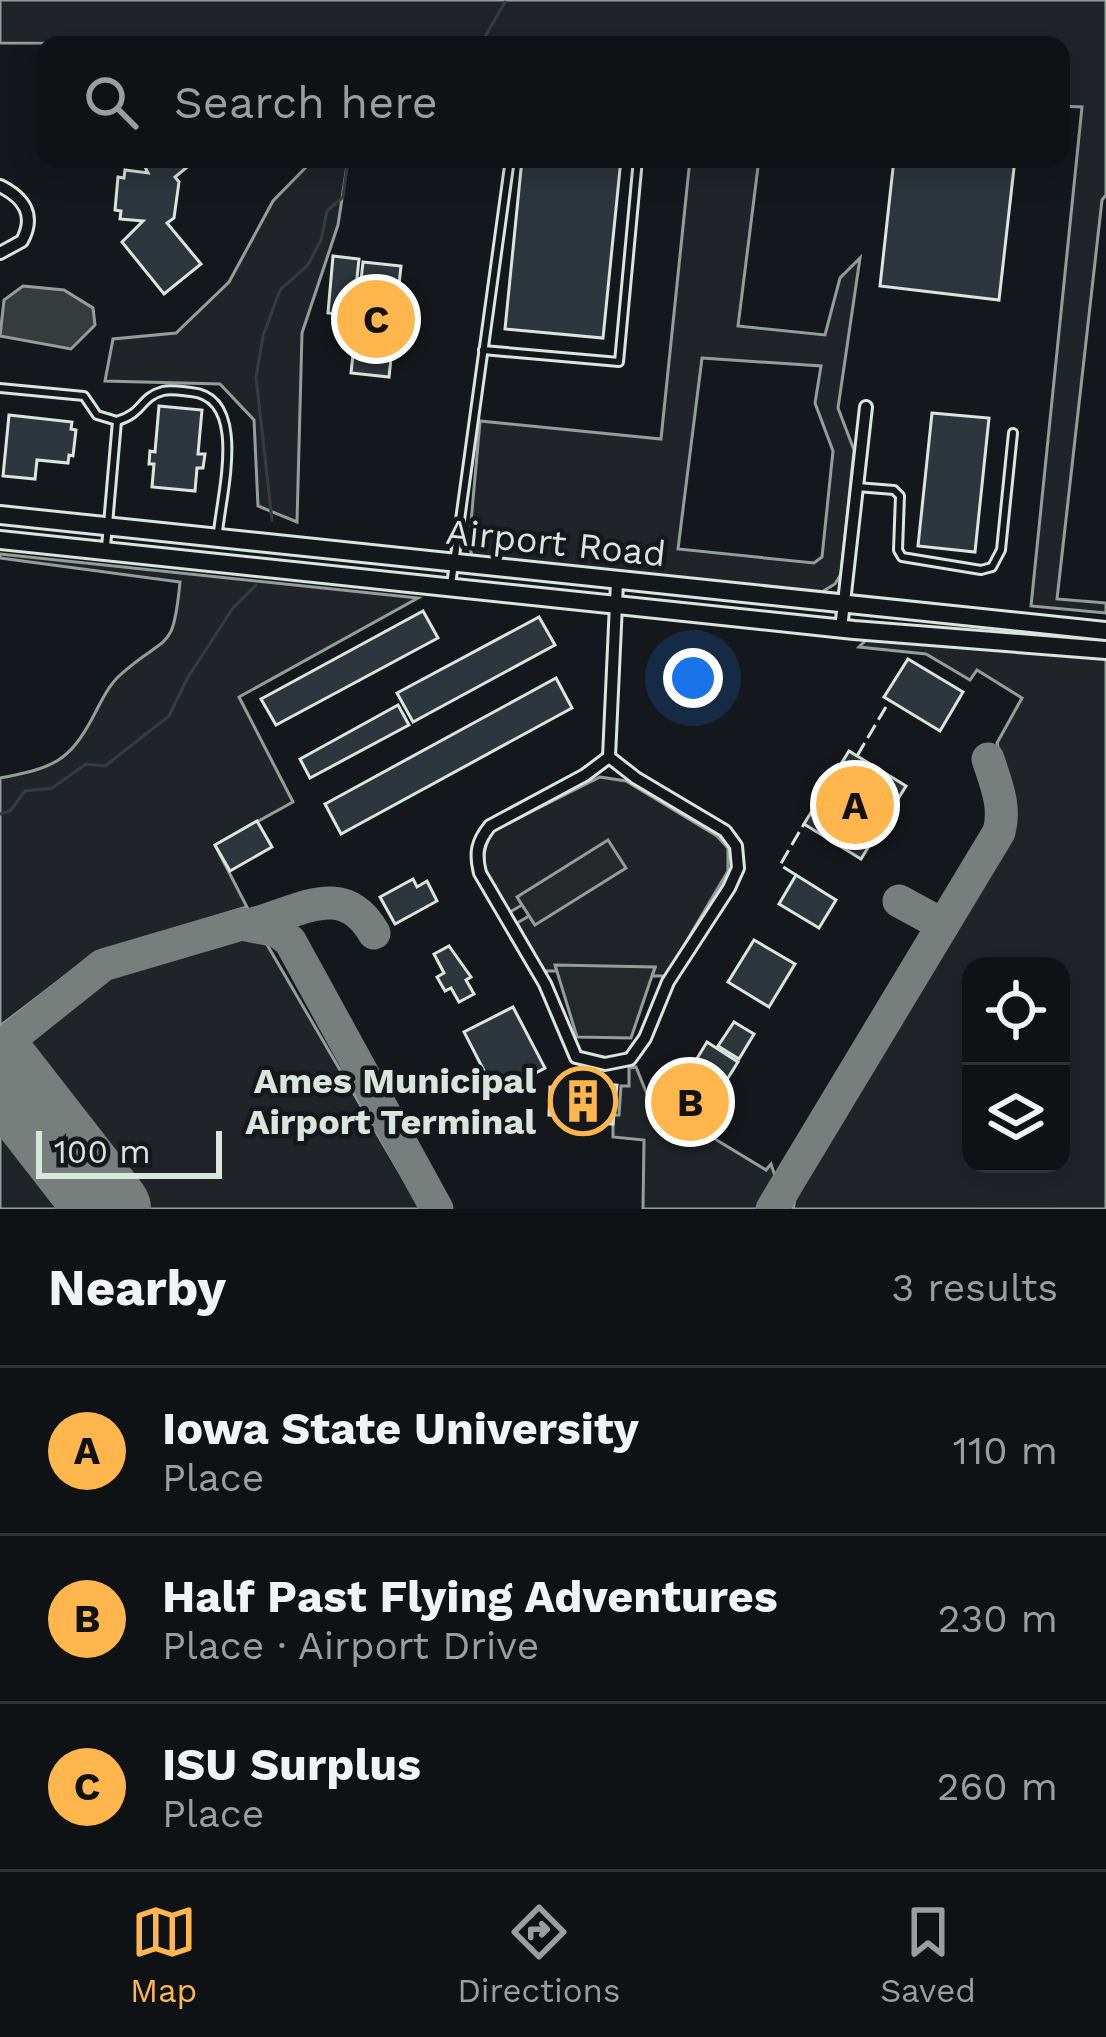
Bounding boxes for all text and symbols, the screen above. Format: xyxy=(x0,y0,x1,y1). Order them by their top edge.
search box xyxy=(36,36,1070,168)
icon: search xyxy=(78,69,144,135)
text: Search here xyxy=(174,76,438,129)
pin: C xyxy=(337,274,415,364)
street label: Airport Road xyxy=(444,511,668,575)
your location xyxy=(663,648,723,708)
pin: A xyxy=(816,760,894,850)
map controls xyxy=(962,957,1070,1173)
button: locate xyxy=(962,957,1070,1065)
pin: B xyxy=(651,1057,729,1147)
place label: Ames Municipal Airport Terminal xyxy=(245,1060,536,1143)
button: layers xyxy=(962,1065,1070,1173)
building icon: Ames Municipal Airport Terminal xyxy=(548,1066,618,1136)
scale bar xyxy=(36,1125,222,1178)
text: 100 m xyxy=(54,1132,151,1171)
text: Nearby xyxy=(48,1258,226,1317)
text: 3 results xyxy=(892,1265,1058,1310)
text: Iowa State University xyxy=(162,1402,639,1455)
text: A xyxy=(74,1428,100,1473)
text: 110 m xyxy=(953,1428,1058,1473)
text: Place xyxy=(162,1455,264,1500)
text: Half Past Flying Adventures xyxy=(162,1570,778,1623)
text: B xyxy=(74,1596,100,1641)
text: 230 m xyxy=(938,1596,1058,1641)
text: Place · Airport Drive xyxy=(162,1623,539,1668)
text: ISU Surplus xyxy=(162,1738,421,1791)
text: C xyxy=(74,1764,100,1809)
text: 260 m xyxy=(937,1764,1058,1809)
text: Place xyxy=(162,1791,264,1836)
tab: Map xyxy=(130,1899,197,2010)
tab: Directions xyxy=(457,1899,620,2010)
tab: Saved xyxy=(880,1899,976,2010)

